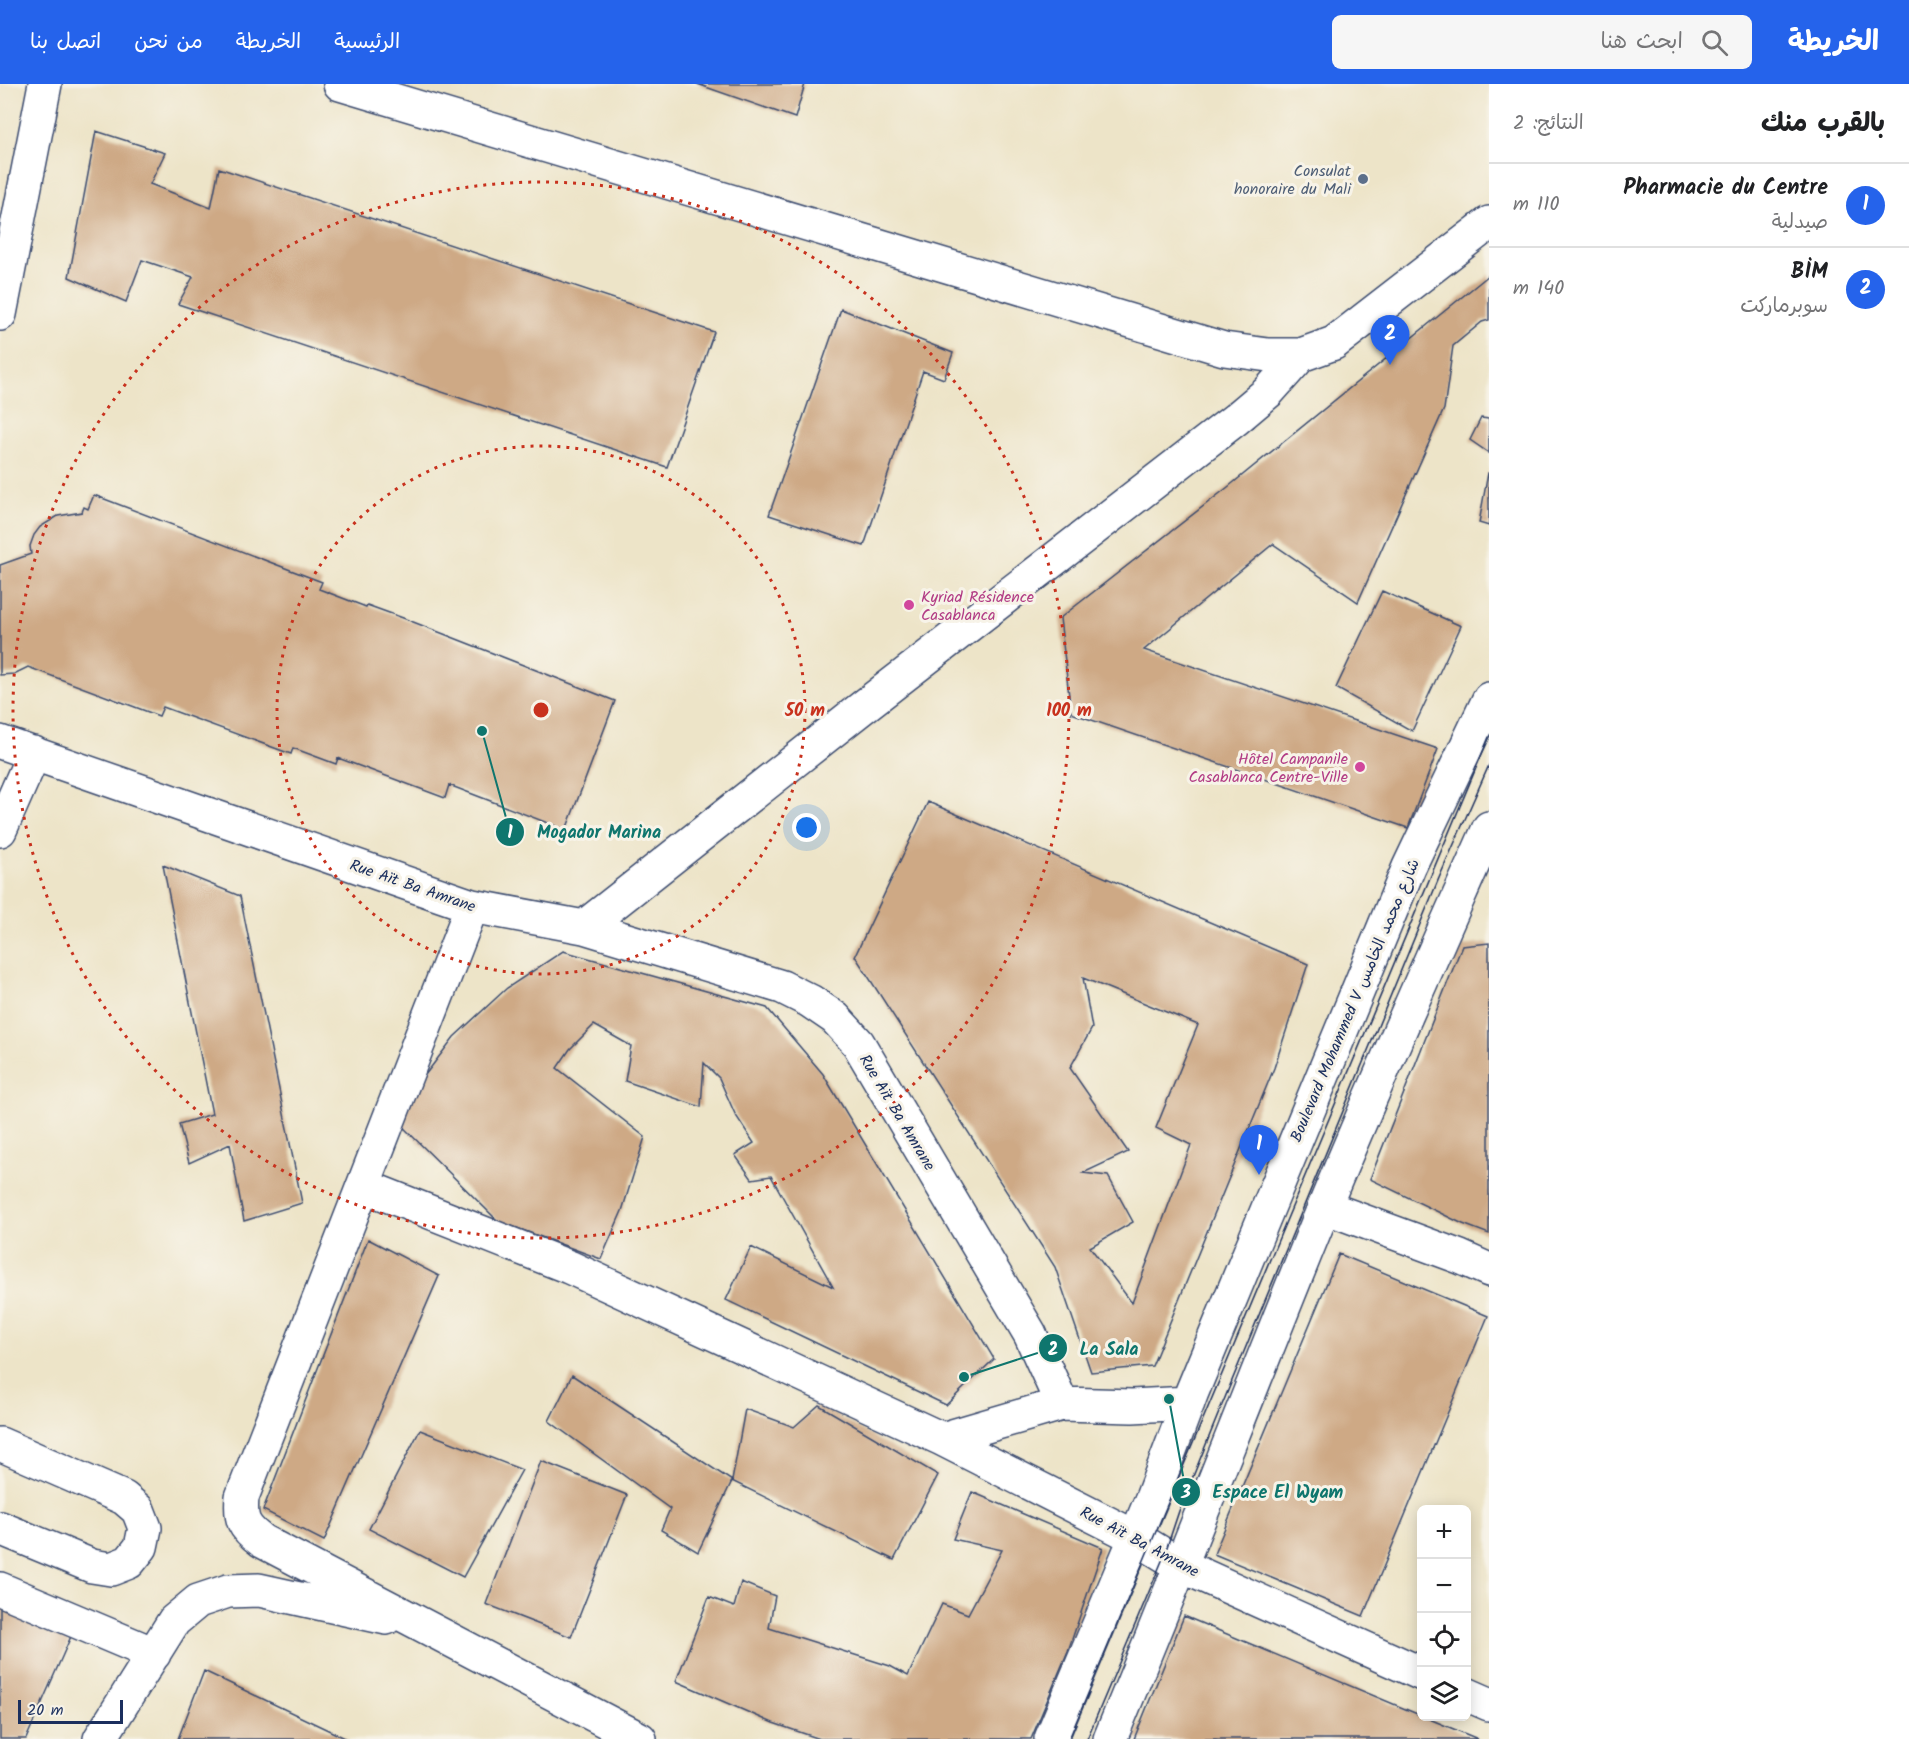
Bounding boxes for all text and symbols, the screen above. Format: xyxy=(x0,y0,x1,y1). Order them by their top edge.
search box xyxy=(1332,15,1752,69)
text: الخريطة xyxy=(1788,20,1879,65)
text: ابحث هنا xyxy=(1600,25,1683,60)
text: اتصل بنا xyxy=(30,26,101,59)
text: من نحن xyxy=(134,26,203,59)
text: الخريطة xyxy=(236,26,301,59)
text: الرئيسية xyxy=(334,26,400,59)
icon: search xyxy=(1698,26,1731,59)
text: بالقرب منك xyxy=(1761,103,1885,145)
text: النتائج: 2 xyxy=(1513,108,1584,140)
place label: Consulat honoraire du Mali xyxy=(1234,159,1352,202)
text: Pharmacie du Centre xyxy=(1623,171,1828,206)
marker: Consulat honoraire du Mali xyxy=(1356,172,1370,186)
text: 110 m xyxy=(1513,189,1560,221)
text: 1 xyxy=(1862,189,1869,221)
text: صيدلية xyxy=(1772,207,1828,239)
text: BİM xyxy=(1791,255,1828,290)
text: 140 m xyxy=(1513,273,1564,305)
text: 2 xyxy=(1860,273,1871,305)
text: سوبرماركت xyxy=(1740,291,1828,323)
pin: 2 xyxy=(1370,316,1410,365)
place label: Kyriad Résidence Casablanca xyxy=(921,585,1034,628)
marker: Kyriad Résidence Casablanca xyxy=(902,598,916,612)
text: 50 m xyxy=(784,697,825,726)
text: 100 m xyxy=(1046,697,1092,726)
centre of rings xyxy=(531,700,551,720)
place label: Hôtel Campanile Casablanca Centre-Ville xyxy=(1188,747,1348,790)
marker: Hôtel Campanile Casablanca Centre-Ville xyxy=(1353,760,1367,774)
your location xyxy=(792,813,821,842)
callout: Mogador Marina xyxy=(495,814,673,850)
text: 1 xyxy=(507,819,513,848)
text: Mogador Marina xyxy=(537,819,661,848)
street label: Rue Aït Ba Amrane xyxy=(346,853,479,920)
street label: Boulevard Mohammed V شارع محمد الخامس xyxy=(1284,855,1427,1146)
street label: Rue Aït Ba Amrane xyxy=(852,1050,941,1176)
pin: 1 xyxy=(1240,1126,1278,1175)
callout: La Sala xyxy=(1038,1330,1151,1366)
text: 2 xyxy=(1048,1336,1058,1365)
text: La Sala xyxy=(1079,1336,1139,1365)
callout: Espace El Wyam xyxy=(1171,1474,1355,1510)
text: 3 xyxy=(1180,1479,1191,1508)
text: Espace El Wyam xyxy=(1213,1479,1344,1508)
street label: Rue Aït Ba Amrane xyxy=(1075,1500,1203,1584)
map controls xyxy=(1417,1505,1471,1721)
button: + xyxy=(1417,1505,1471,1559)
button: − xyxy=(1417,1559,1471,1613)
button: locate xyxy=(1417,1613,1471,1667)
button: layers xyxy=(1417,1667,1471,1721)
scale bar xyxy=(18,1697,123,1724)
text: 20 m xyxy=(27,1698,63,1723)

